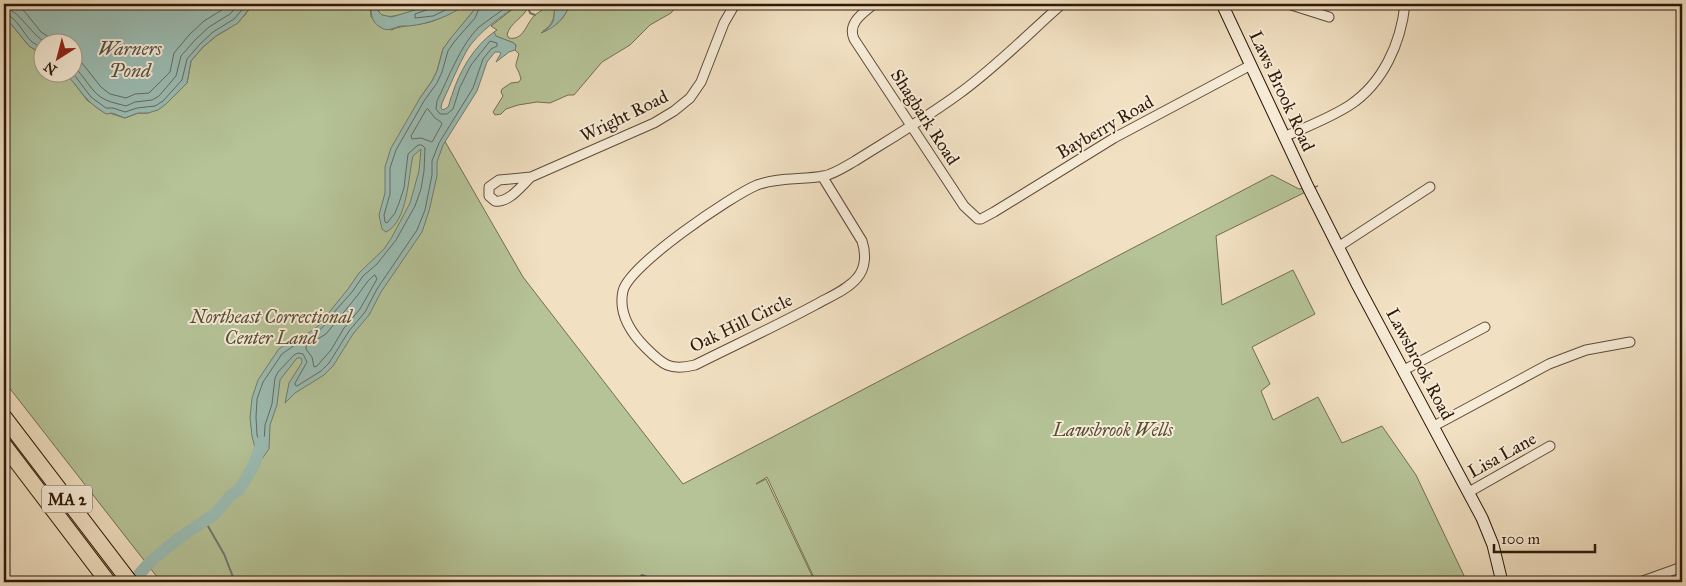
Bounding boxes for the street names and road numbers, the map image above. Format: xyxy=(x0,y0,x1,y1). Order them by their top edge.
street label: Laws Brook Road xyxy=(1244,27,1320,155)
street label: Shagbark Road xyxy=(885,65,964,170)
street label: Wright Road xyxy=(577,85,672,148)
street label: Bayberry Road xyxy=(1053,90,1157,164)
street label: Oak Hill Circle xyxy=(686,289,796,357)
street label: Lawsbrook Road xyxy=(1381,304,1459,424)
street label: Lisa Lane xyxy=(1464,427,1540,483)
road number: MA 2 xyxy=(42,486,92,512)

